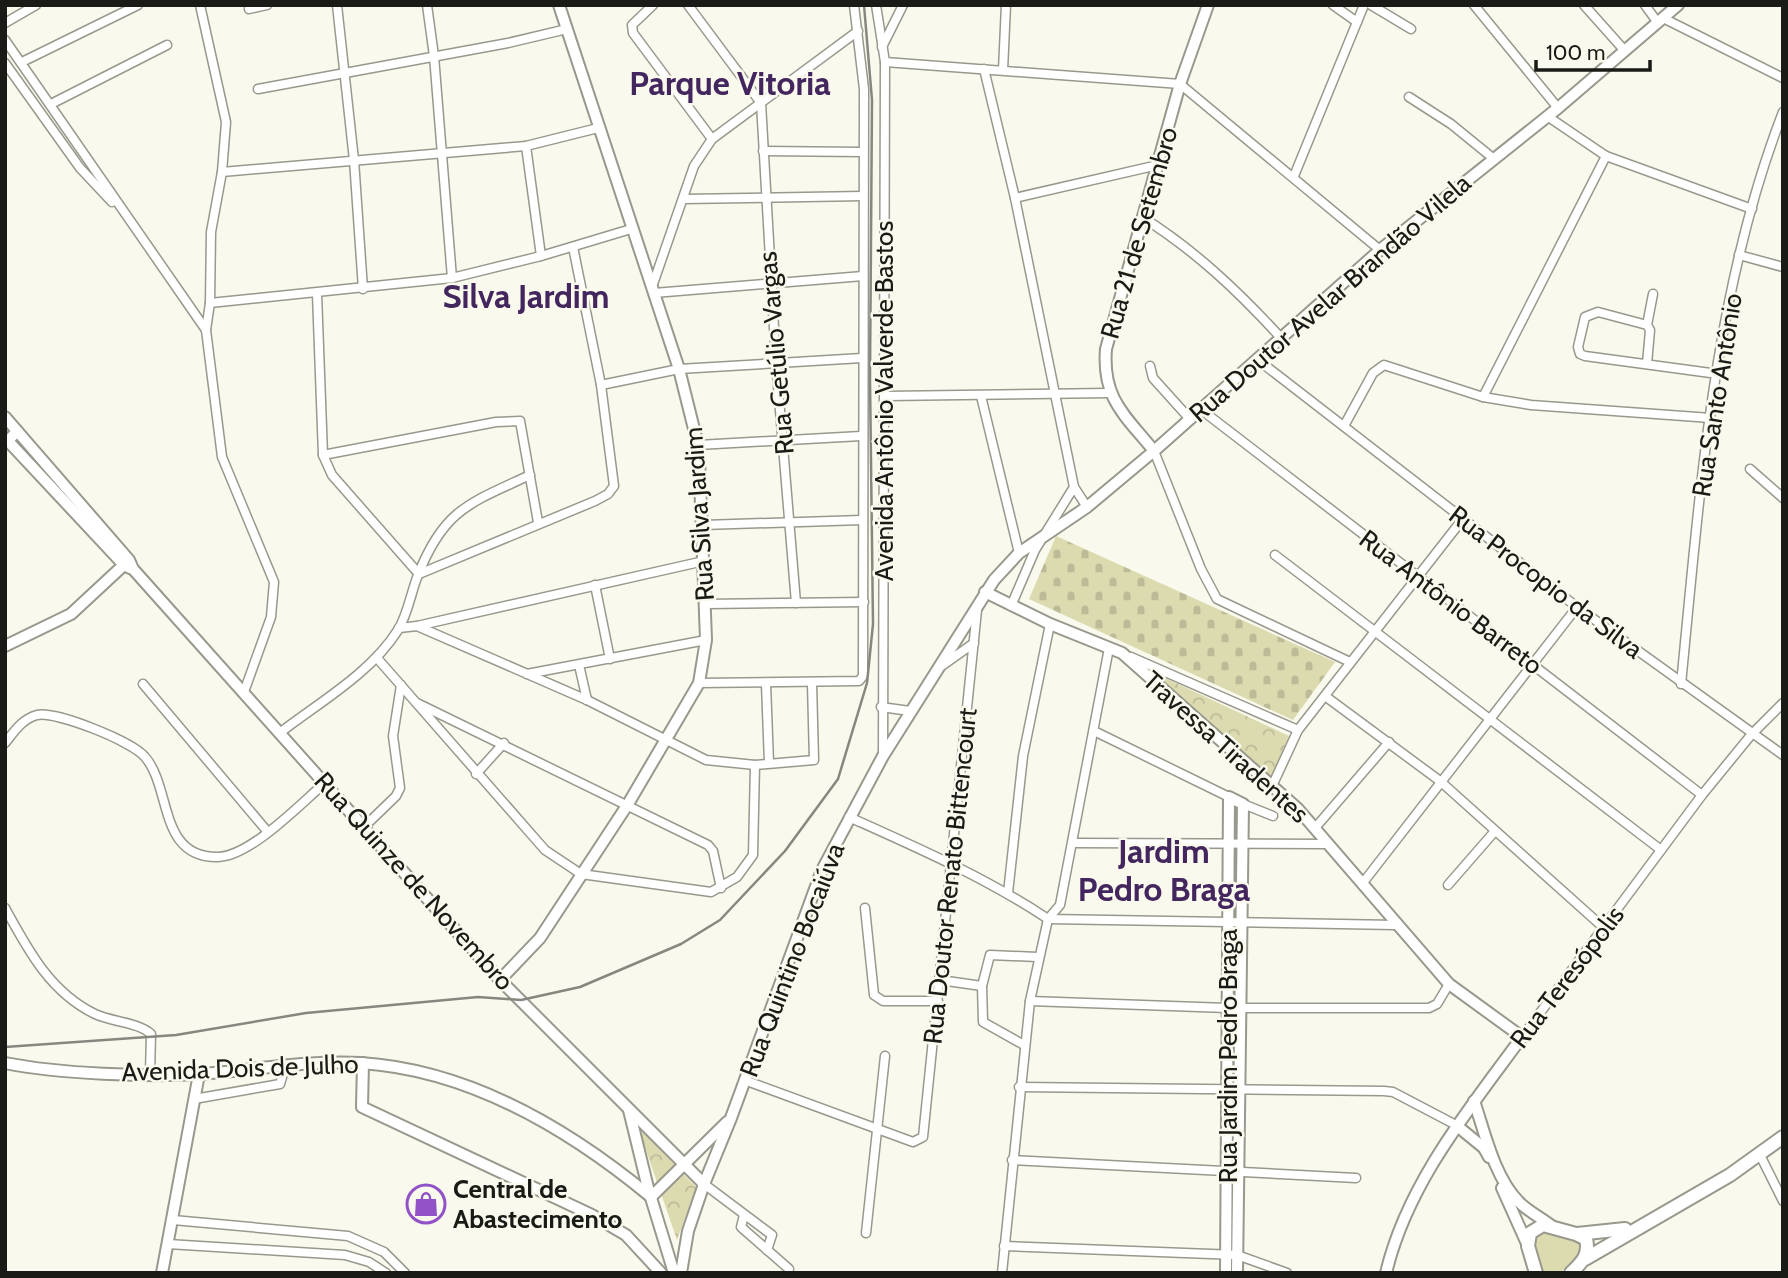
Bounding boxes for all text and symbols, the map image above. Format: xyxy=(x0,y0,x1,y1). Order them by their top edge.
scale bar xyxy=(1536,28,1650,72)
text: 100 m xyxy=(1546,40,1605,65)
district label: Parque Vitoria xyxy=(629,63,831,103)
street label: Rua 21 de Setembro xyxy=(1093,123,1185,343)
street label: Rua Doutor Avelar Brandão Vilela xyxy=(1183,167,1478,429)
street label: Avenida Antônio Valverde Bastos xyxy=(868,221,900,581)
street label: Rua Getúlio Vargas xyxy=(751,250,801,456)
district label: Silva Jardim xyxy=(443,276,609,316)
street label: Rua Santo Antônio xyxy=(1685,291,1749,499)
street label: Rua Silva Jardim xyxy=(677,426,721,602)
street label: Rua Procopio da Silva xyxy=(1443,499,1650,666)
street label: Rua Antônio Barreto xyxy=(1353,523,1549,681)
street label: Travessa Tiradentes xyxy=(1137,664,1316,830)
street label: Rua Doutor Renato Bittencourt xyxy=(916,706,984,1046)
street label: Rua Quinze de Novembro xyxy=(307,765,521,997)
district label: Jardim Pedro Braga xyxy=(1078,831,1251,909)
street label: Rua Quintino Bocaiúva xyxy=(733,838,852,1081)
street label: Rua Teresópolis xyxy=(1503,899,1631,1054)
street label: Rua Jardim Pedro Braga xyxy=(1212,928,1244,1183)
street label: Avenida Dois de Julho xyxy=(121,1048,359,1088)
place label: Central de Abastecimento xyxy=(453,1173,623,1235)
shop icon: Central de Abastecimento xyxy=(405,1183,447,1225)

